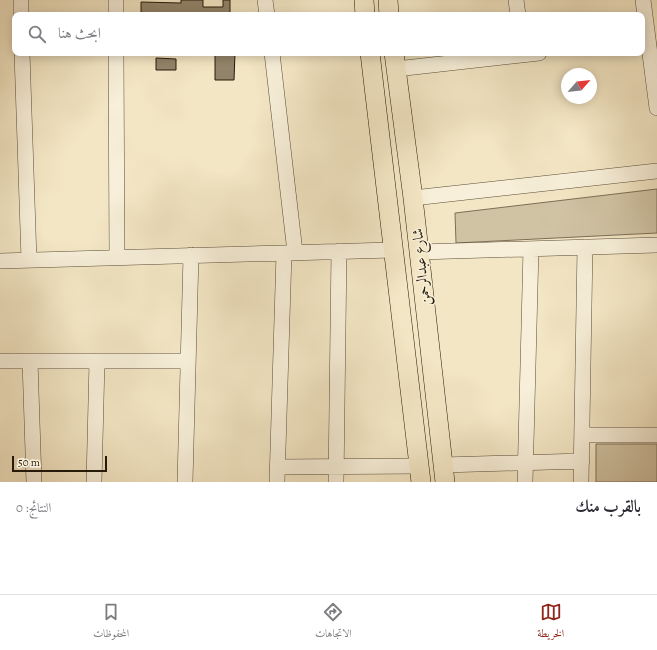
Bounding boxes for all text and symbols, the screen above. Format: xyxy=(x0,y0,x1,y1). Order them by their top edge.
search box xyxy=(12,12,645,56)
icon: search xyxy=(26,23,48,45)
text: ابحث هنا xyxy=(58,23,101,43)
north arrow xyxy=(561,68,597,104)
street label: شارع عبدالرحمن xyxy=(407,227,438,307)
scale bar xyxy=(12,454,107,473)
text: 50 m xyxy=(18,455,40,470)
text: بالقرب منك xyxy=(575,495,641,518)
text: النتائج: 0 xyxy=(16,499,51,516)
tab: المحفوظات xyxy=(93,601,129,644)
tab: الاتجاهات xyxy=(315,601,352,644)
tab: الخريطة xyxy=(537,601,564,644)

